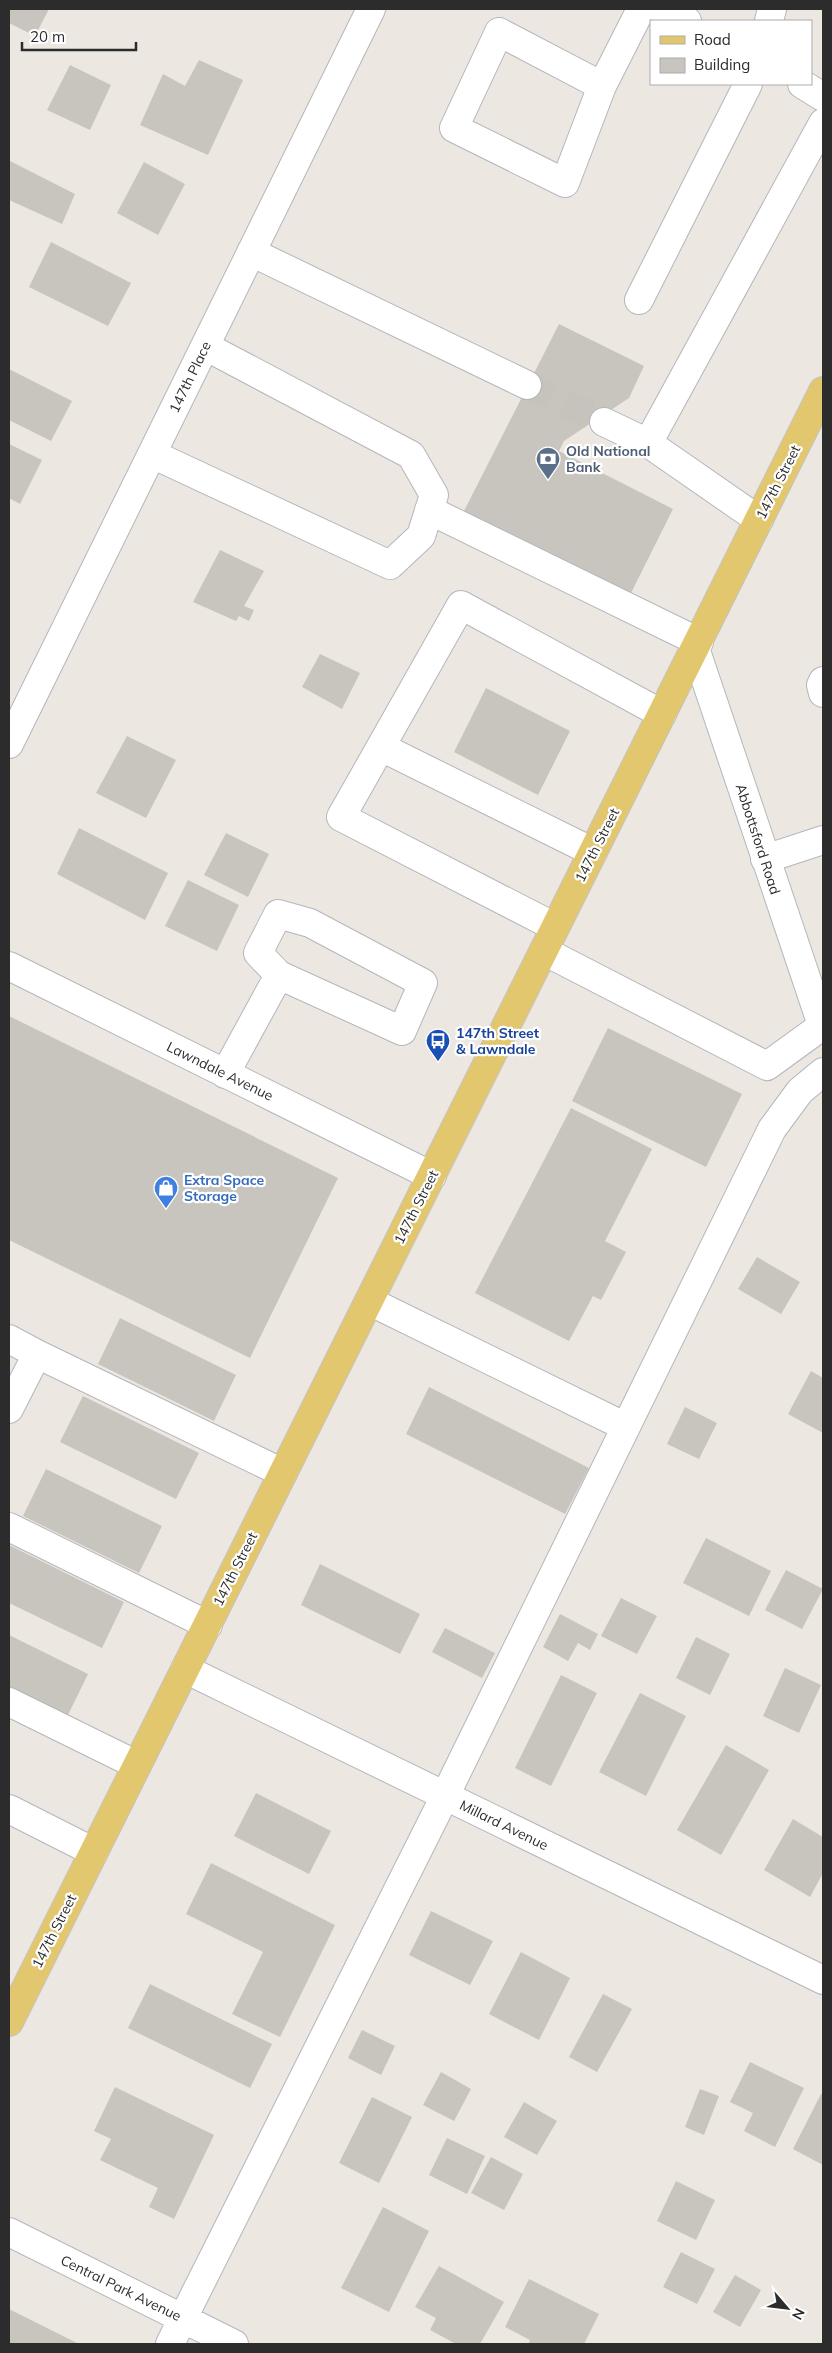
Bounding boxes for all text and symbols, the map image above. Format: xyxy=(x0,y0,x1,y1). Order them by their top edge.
scale bar xyxy=(22,20,136,52)
legend xyxy=(650,20,812,85)
text: 20 m xyxy=(30,27,65,46)
text: Road xyxy=(694,30,731,49)
text: Building xyxy=(694,55,750,74)
street label: 147th Place xyxy=(165,338,215,416)
place label: Old National Bank xyxy=(566,442,650,476)
street label: 147th Street xyxy=(752,442,804,522)
bank icon: Old National Bank xyxy=(535,446,561,480)
street label: Abbottsford Road xyxy=(732,781,784,897)
street label: 147th Street xyxy=(571,805,623,885)
place label: 147th Street & Lawndale xyxy=(456,1024,540,1058)
bus stop icon: 147th Street & Lawndale xyxy=(425,1028,451,1062)
street label: Lawndale Avenue xyxy=(164,1037,276,1105)
street label: 147th Street xyxy=(390,1167,442,1247)
place label: Extra Space Storage xyxy=(184,1171,265,1205)
shop icon: Extra Space Storage xyxy=(153,1175,179,1209)
street label: 147th Street xyxy=(209,1529,261,1609)
street label: Millard Avenue xyxy=(457,1796,551,1854)
street label: 147th Street xyxy=(28,1891,80,1971)
street label: Central Park Avenue xyxy=(58,2251,184,2325)
north arrow xyxy=(762,2283,812,2333)
text: N xyxy=(788,2305,809,2323)

